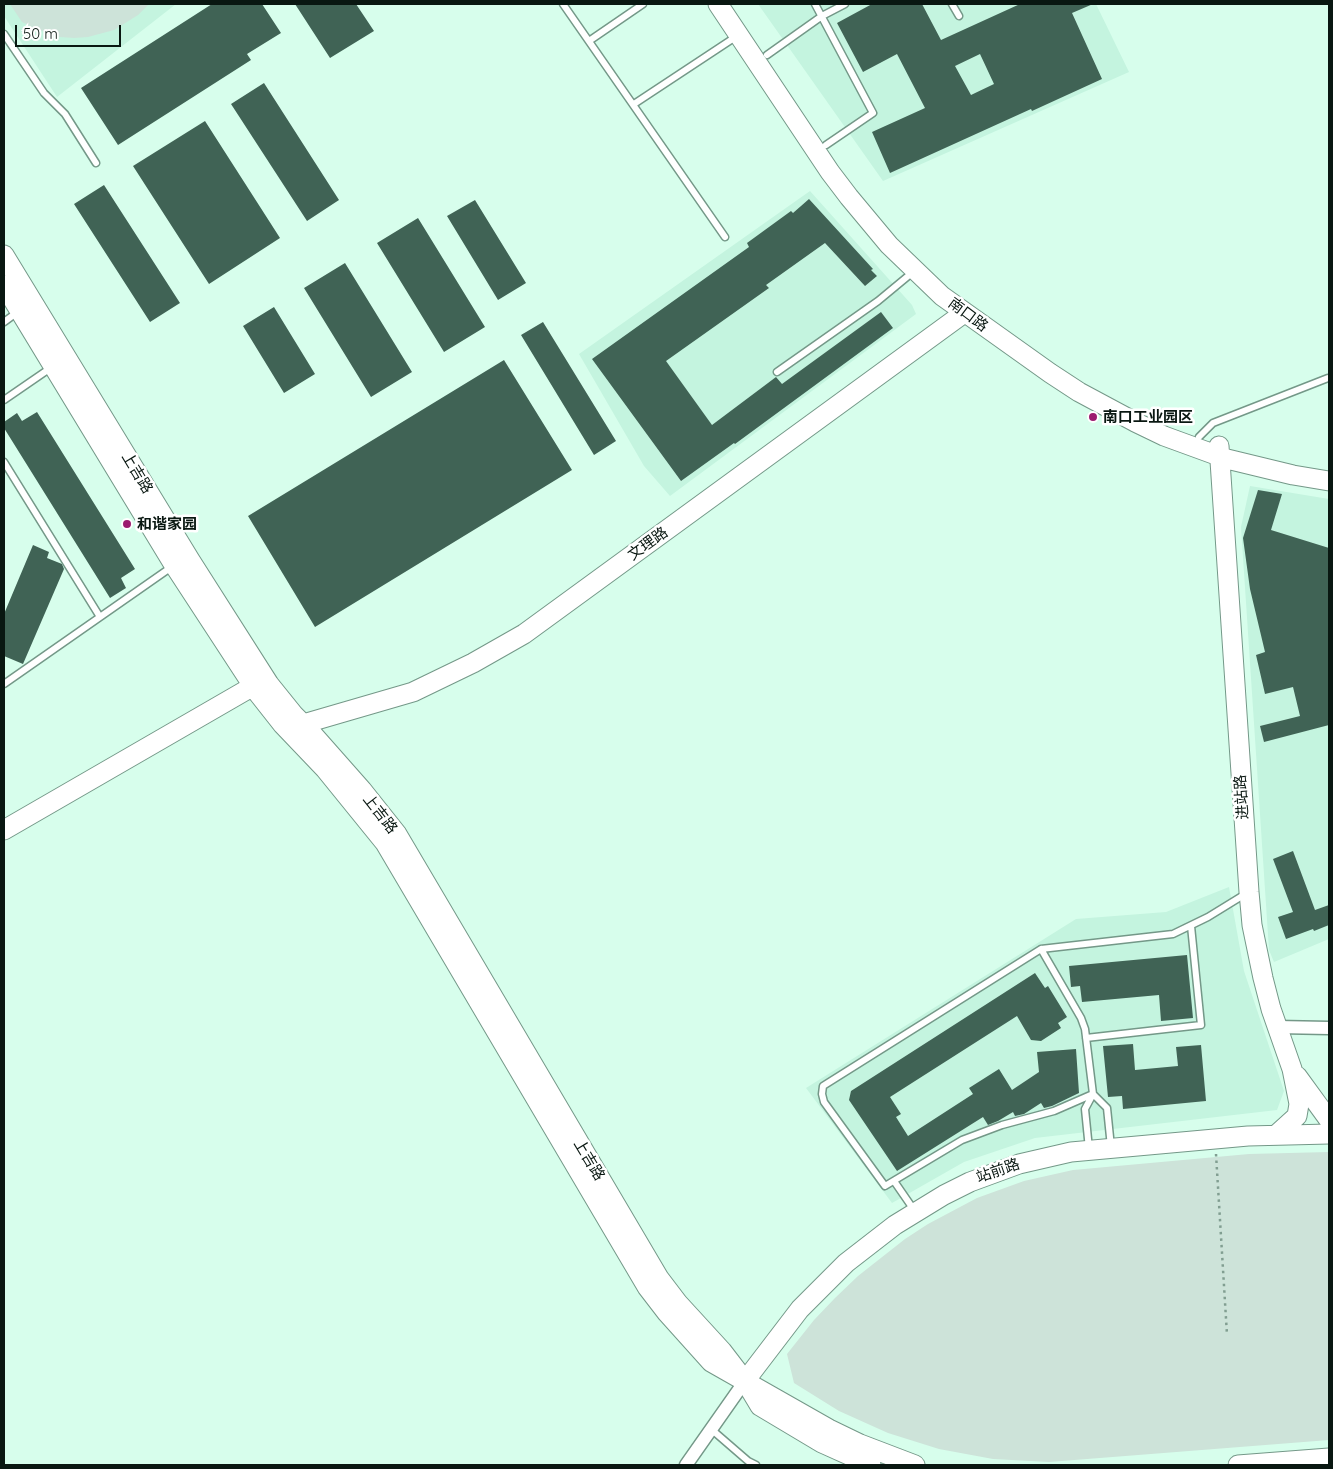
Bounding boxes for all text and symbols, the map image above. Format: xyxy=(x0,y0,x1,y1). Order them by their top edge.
scale bar xyxy=(18,15,124,47)
text: 50 m xyxy=(23,24,58,43)
street label: 南口路 xyxy=(945,294,991,336)
place label: 南口工业园区 xyxy=(1103,408,1193,426)
marker: 南口工业园区 xyxy=(1087,411,1099,423)
street label: 上吉路 xyxy=(118,449,156,497)
place label: 和谐家园 xyxy=(137,515,197,533)
marker: 和谐家园 xyxy=(121,518,133,530)
street label: 文理路 xyxy=(625,523,671,565)
street label: 进站路 xyxy=(1231,774,1253,820)
street label: 上吉路 xyxy=(359,791,401,837)
street label: 上吉路 xyxy=(570,1136,608,1184)
street label: 站前路 xyxy=(974,1155,1022,1187)

